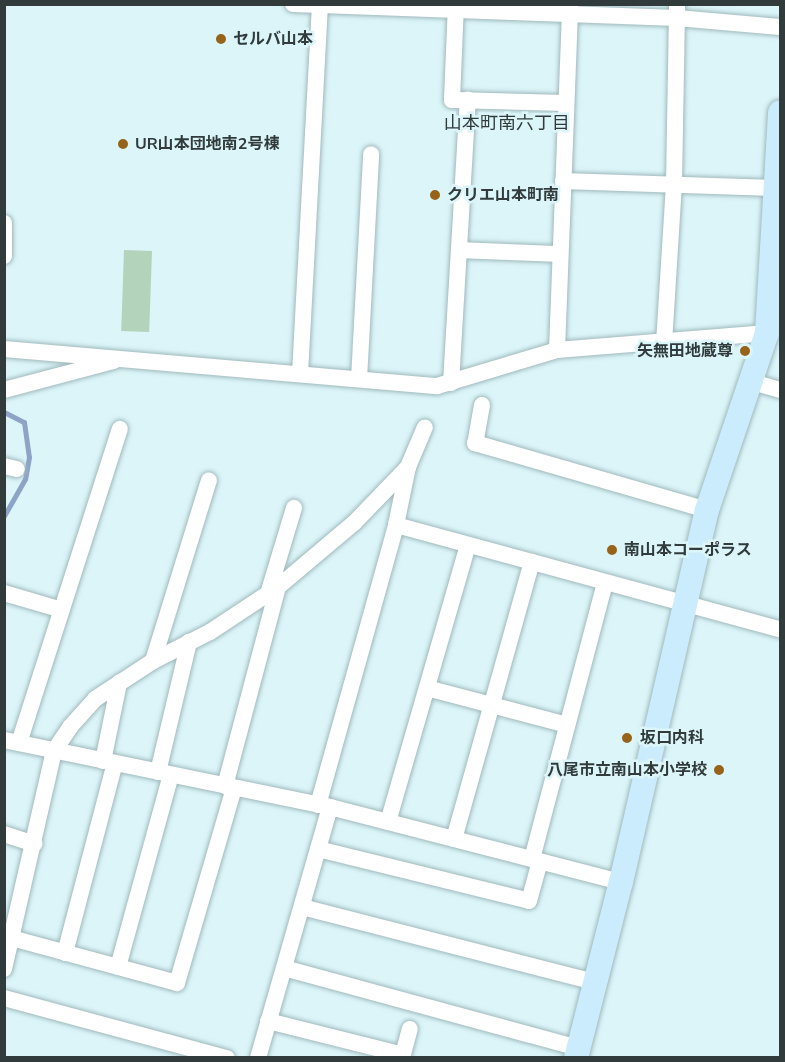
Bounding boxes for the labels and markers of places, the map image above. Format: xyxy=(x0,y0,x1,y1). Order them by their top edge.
place label: セルバ山本 xyxy=(233,29,313,49)
marker: セルバ山本 xyxy=(214,32,228,46)
place label: UR山本団地南2号棟 xyxy=(135,134,279,154)
marker: UR山本団地南2号棟 xyxy=(116,137,130,151)
place label: クリエ山本町南 xyxy=(447,185,559,205)
marker: クリエ山本町南 xyxy=(428,188,442,202)
place label: 矢無田地蔵尊 xyxy=(637,341,733,361)
marker: 矢無田地蔵尊 xyxy=(738,344,752,358)
place label: 南山本コーポラス xyxy=(624,540,752,560)
marker: 南山本コーポラス xyxy=(605,543,619,557)
place label: 坂口内科 xyxy=(640,728,704,748)
marker: 坂口内科 xyxy=(618,729,636,747)
place label: 八尾市立南山本小学校 xyxy=(547,760,707,780)
marker: 八尾市立南山本小学校 xyxy=(712,763,726,777)

